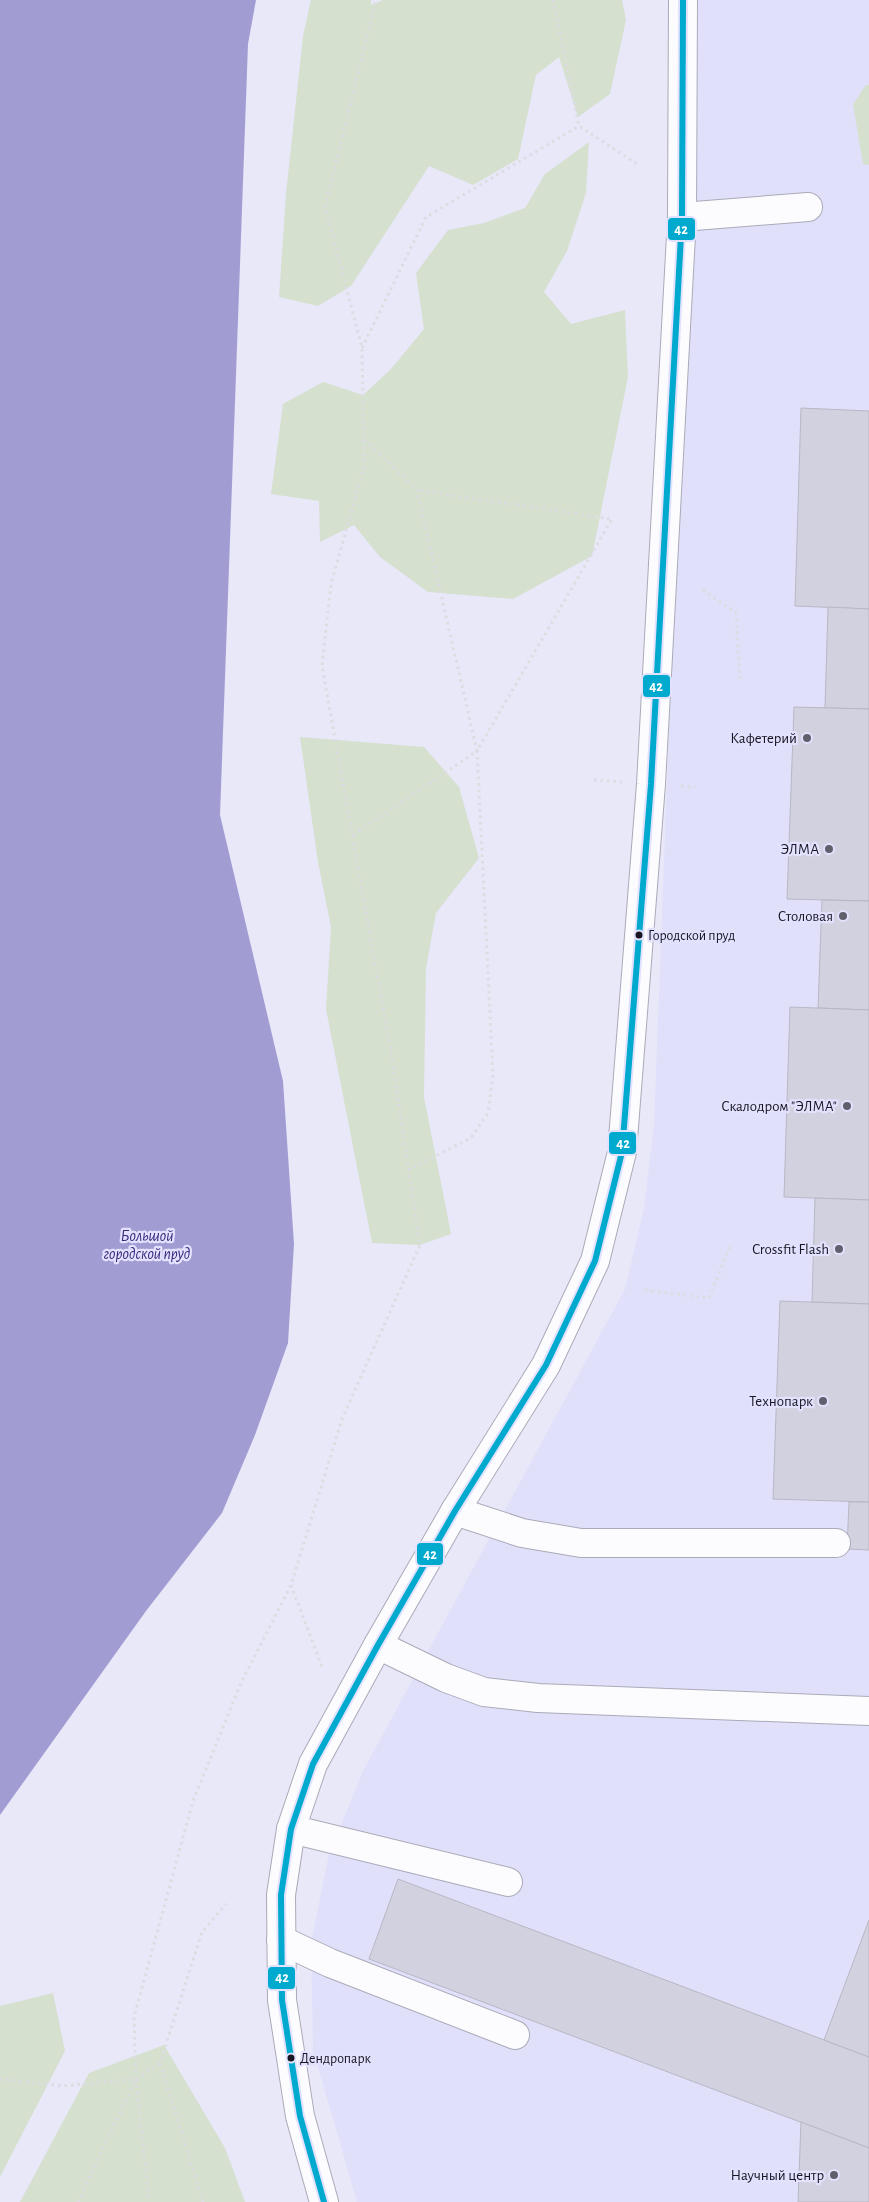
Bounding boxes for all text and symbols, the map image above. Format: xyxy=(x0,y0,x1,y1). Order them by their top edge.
line badge: 42 xyxy=(667,217,696,241)
text: 42 xyxy=(674,223,688,237)
line badge: 42 xyxy=(642,674,671,698)
text: 42 xyxy=(649,680,663,694)
place label: Кафетерий xyxy=(730,731,797,746)
marker: Кафетерий xyxy=(801,732,813,744)
place label: ЭЛМА xyxy=(781,842,819,857)
marker: ЭЛМА xyxy=(823,843,835,855)
place label: Столовая xyxy=(778,909,833,924)
marker: Столовая xyxy=(837,910,849,922)
place label: Городской пруд xyxy=(648,929,735,943)
marker: Городской пруд xyxy=(634,930,644,940)
place label: Скалодром "ЭЛМА" xyxy=(721,1099,837,1114)
marker: Скалодром "ЭЛМА" xyxy=(841,1100,853,1112)
line badge: 42 xyxy=(608,1131,637,1155)
text: 42 xyxy=(616,1137,630,1151)
water label: Большой городской пруд xyxy=(104,1228,190,1263)
place label: Crossfit Flash xyxy=(752,1242,829,1257)
marker: Crossfit Flash xyxy=(833,1243,845,1255)
place label: Технопарк xyxy=(749,1394,813,1409)
marker: Технопарк xyxy=(817,1395,829,1407)
line badge: 42 xyxy=(416,1542,444,1566)
text: 42 xyxy=(423,1548,437,1562)
line badge: 42 xyxy=(267,1966,296,1990)
text: 42 xyxy=(275,1971,289,1985)
place label: Дендропарк xyxy=(300,2052,371,2066)
marker: Дендропарк xyxy=(286,2053,296,2063)
place label: Научный центр xyxy=(731,2168,824,2183)
marker: Научный центр xyxy=(828,2169,840,2181)

